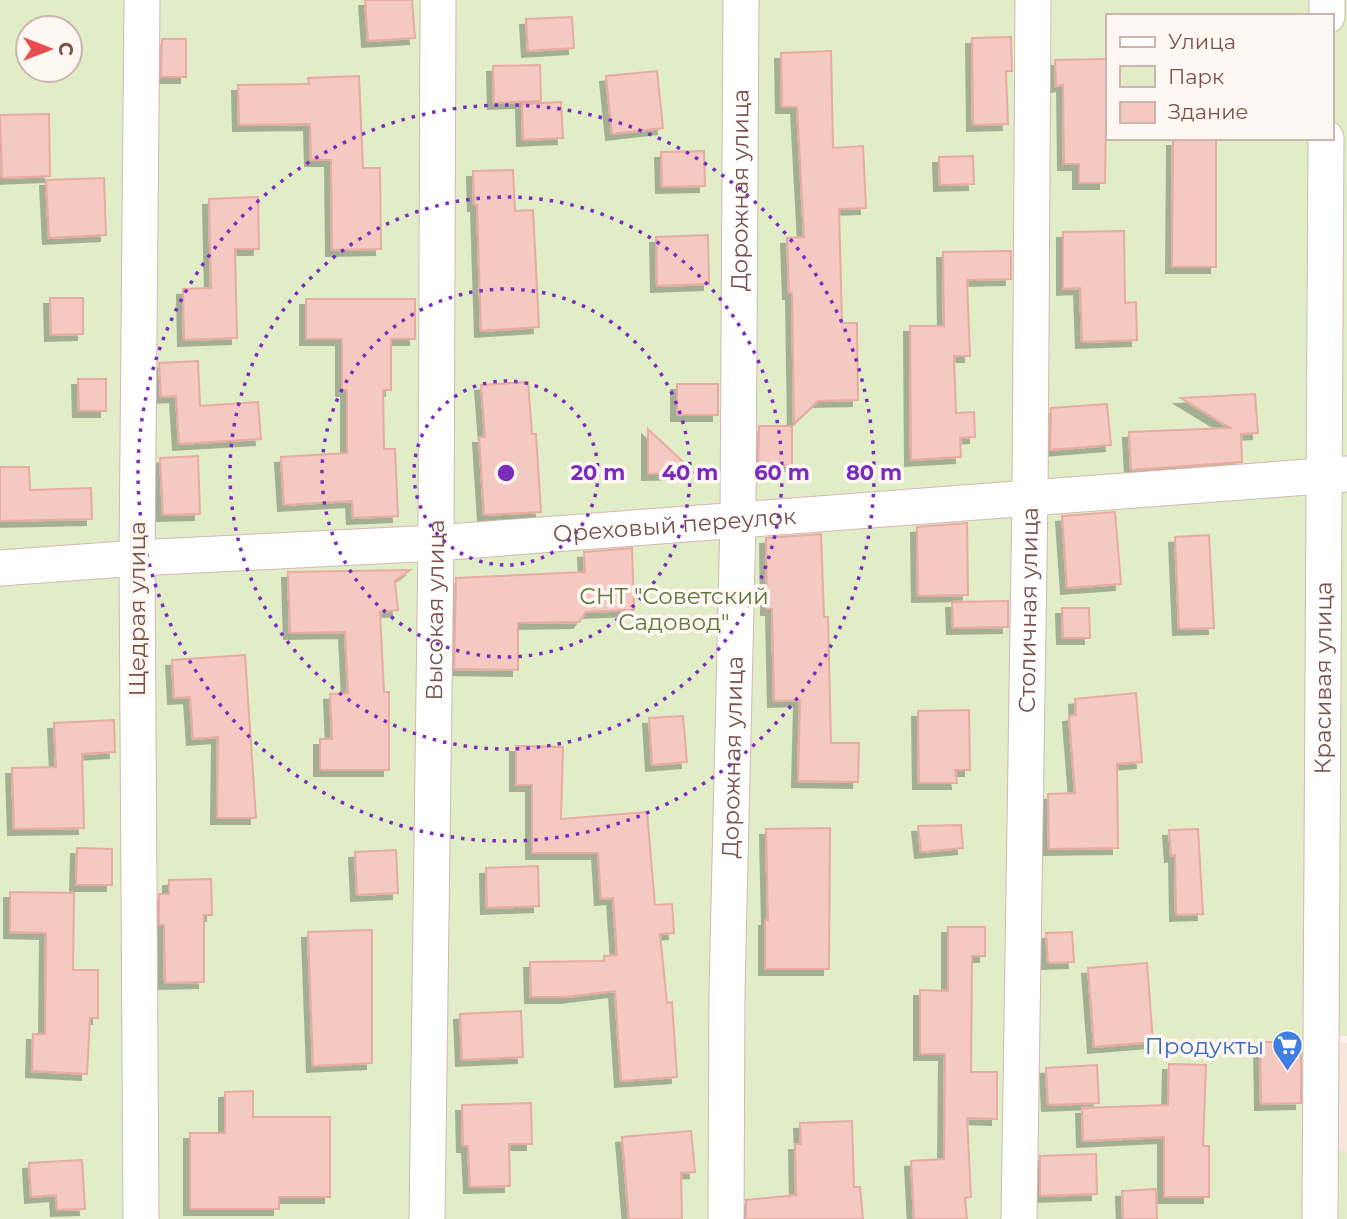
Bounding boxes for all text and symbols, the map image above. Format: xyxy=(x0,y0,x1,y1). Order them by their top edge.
north arrow xyxy=(14,14,84,84)
legend xyxy=(1106,14,1333,140)
text: Улица xyxy=(1168,29,1236,54)
text: С xyxy=(54,42,77,56)
text: Парк xyxy=(1168,64,1224,89)
street label: Дорожная улица xyxy=(725,89,754,291)
text: Здание xyxy=(1168,99,1249,124)
text: 20 m xyxy=(571,460,625,485)
text: 40 m xyxy=(662,460,718,485)
text: 60 m xyxy=(754,460,810,485)
text: 80 m xyxy=(846,460,902,485)
centre of rings xyxy=(494,461,518,485)
street label: Ореховый переулок xyxy=(552,502,798,548)
street label: Столичная улица xyxy=(1013,507,1044,713)
street label: Высокая улица xyxy=(420,519,450,701)
street label: Щедрая улица xyxy=(123,521,151,697)
street label: Красивая улица xyxy=(1308,581,1338,775)
park label: СНТ "Советский Садовод" xyxy=(579,582,769,636)
street label: Дорожная улица xyxy=(716,656,749,859)
supermarket icon: Продукты xyxy=(1270,1029,1304,1073)
place label: Продукты xyxy=(1145,1032,1264,1060)

